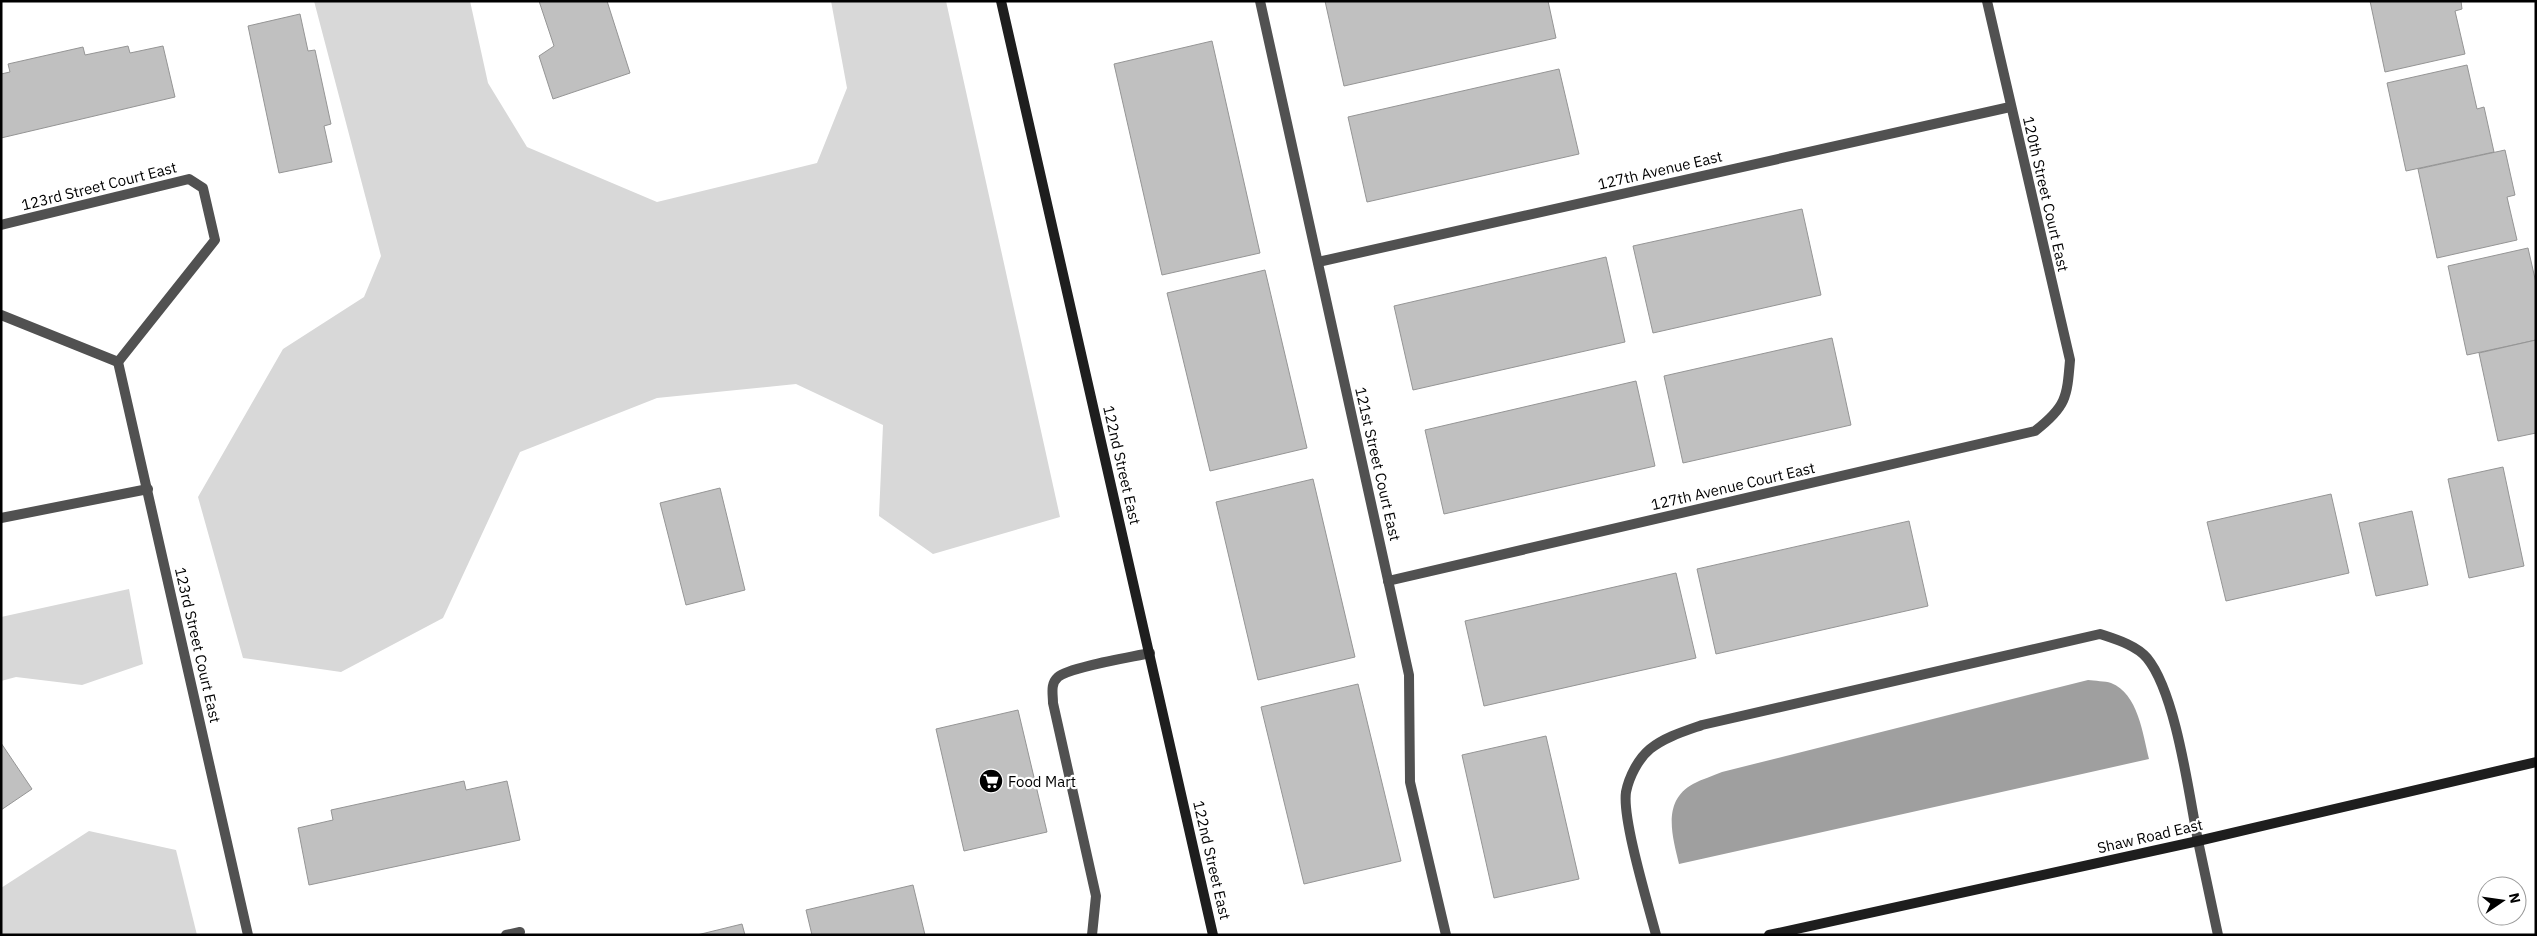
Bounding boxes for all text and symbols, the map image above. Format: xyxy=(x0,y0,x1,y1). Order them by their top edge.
street label: 120th Street Court East xyxy=(2019,114,2073,274)
street label: 127th Avenue East xyxy=(1596,146,1724,194)
street label: 123rd Street Court East xyxy=(19,158,179,214)
street label: 121st Street Court East xyxy=(1351,385,1405,543)
street label: 122nd Street East xyxy=(1099,404,1145,526)
street label: 127th Avenue Court East xyxy=(1649,458,1817,514)
street label: 123rd Street Court East xyxy=(171,565,225,725)
supermarket icon: Food Mart xyxy=(978,768,1004,794)
place label: Food Mart xyxy=(1008,772,1076,791)
street label: 122nd Street East xyxy=(1189,799,1235,921)
street label: Shaw Road East xyxy=(2095,815,2205,857)
north arrow xyxy=(2477,876,2527,926)
text: N xyxy=(2505,891,2525,905)

